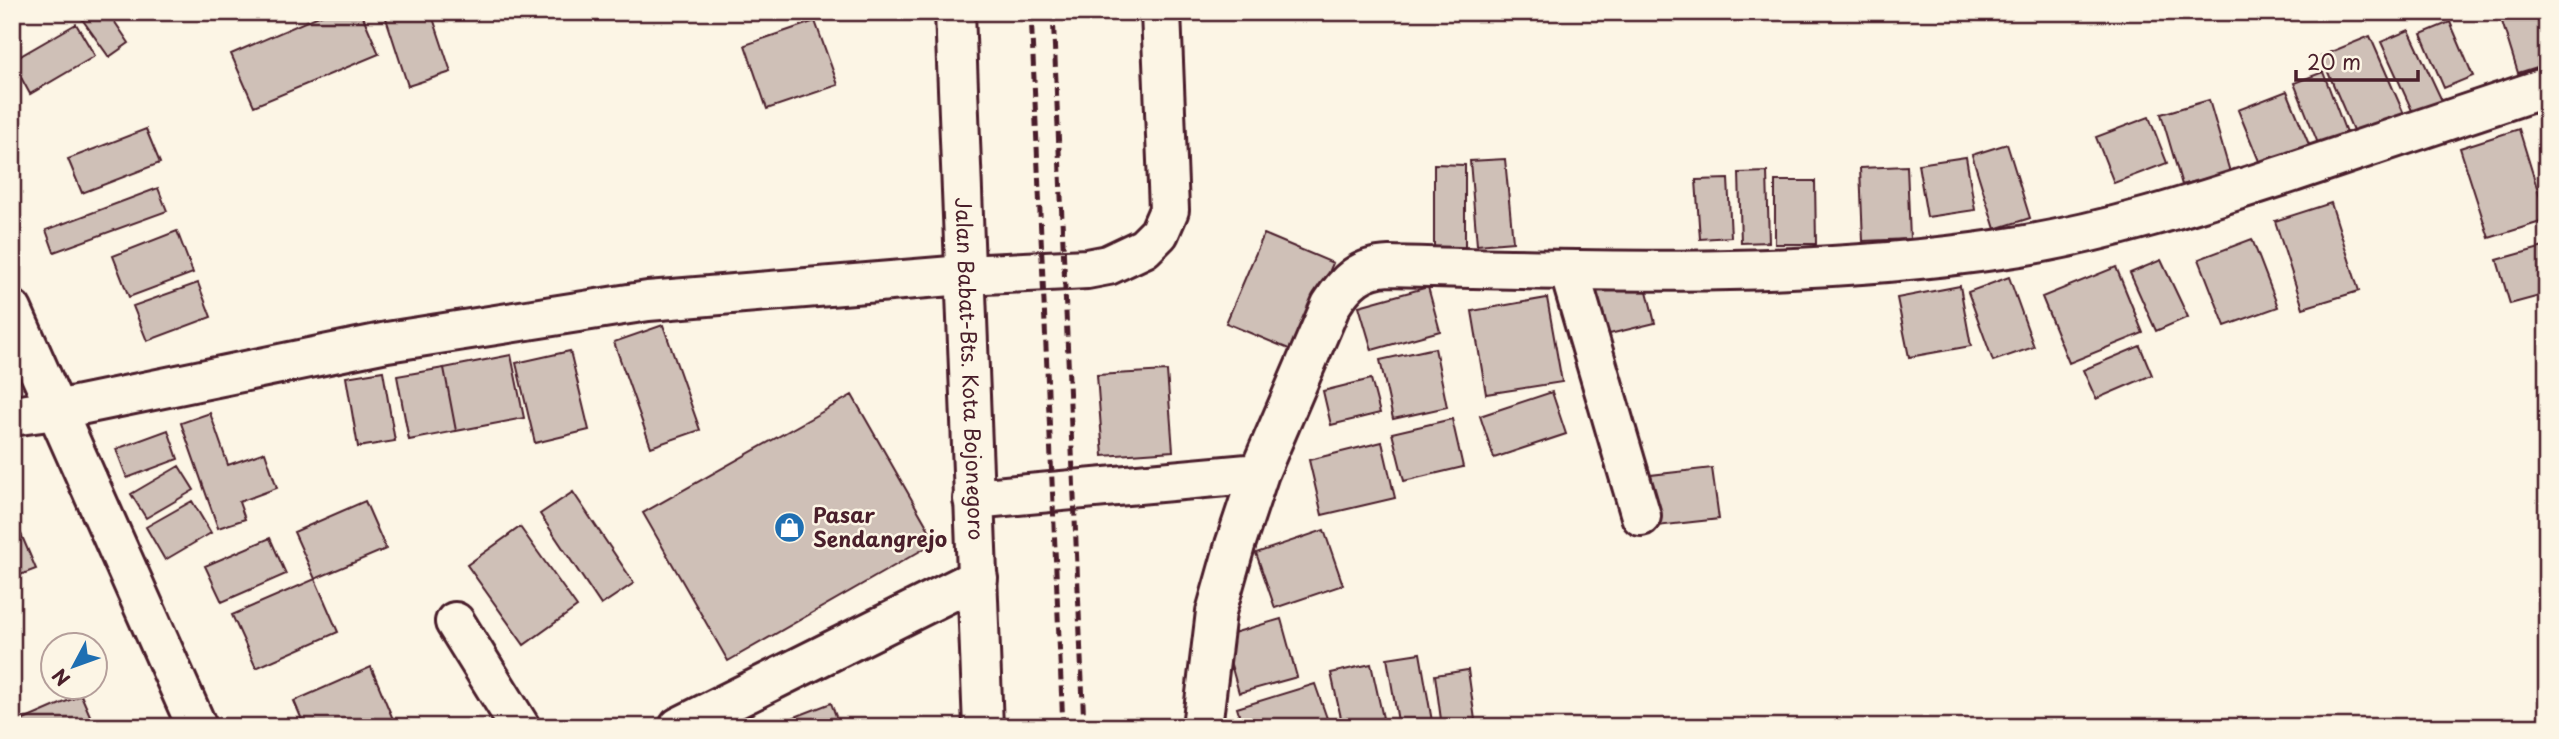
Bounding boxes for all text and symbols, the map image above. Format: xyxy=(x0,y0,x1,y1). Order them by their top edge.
scale bar xyxy=(2296,38,2419,82)
text: 20 m xyxy=(2307,45,2361,77)
street label: Jalan Babat-Bts. Kota Bojonegoro xyxy=(948,197,994,541)
place label: Pasar Sendangrejo xyxy=(813,498,947,554)
shop icon: Pasar Sendangrejo xyxy=(773,511,807,545)
north arrow xyxy=(38,630,108,700)
text: N xyxy=(45,663,76,693)

